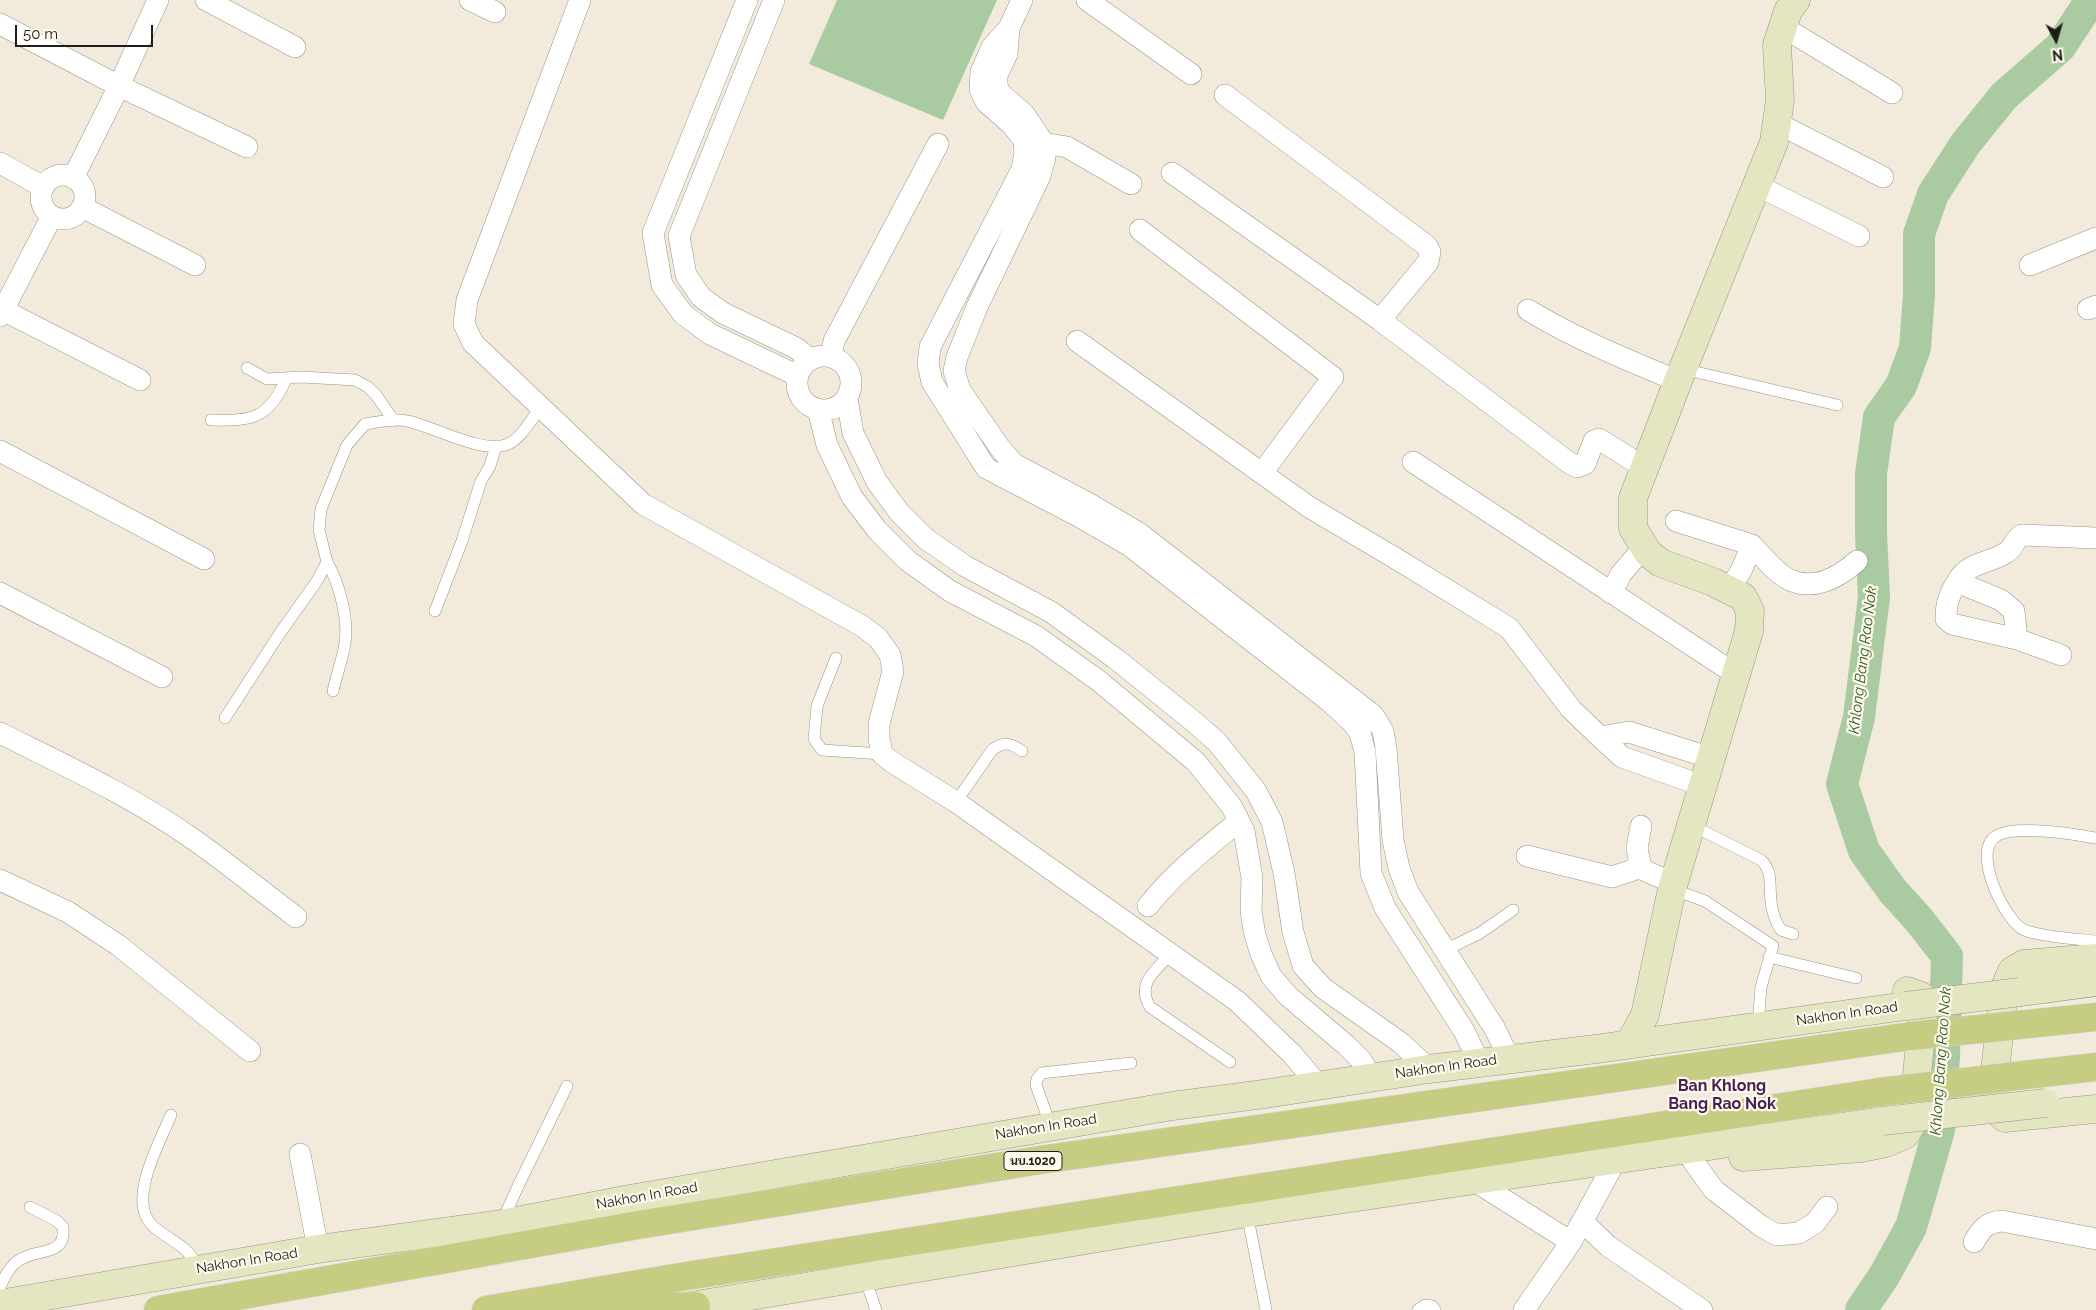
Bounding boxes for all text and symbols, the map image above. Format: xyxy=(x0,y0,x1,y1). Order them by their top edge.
scale bar xyxy=(18,15,155,47)
north arrow xyxy=(2031,15,2081,65)
text: 50 m xyxy=(23,25,58,43)
text: N xyxy=(2051,46,2064,63)
water label: Khlong Bang Rao Nok xyxy=(1845,585,1881,735)
water label: Khlong Bang Rao Nok xyxy=(1927,986,1955,1136)
street label: Nakhon In Road xyxy=(1795,999,1899,1029)
street label: Nakhon In Road xyxy=(1394,1052,1498,1082)
district label: Ban Khlong Bang Rao Nok xyxy=(1668,1076,1776,1114)
street label: Nakhon In Road xyxy=(994,1111,1098,1143)
road number: นบ.1020 xyxy=(1004,1152,1062,1170)
street label: Nakhon In Road xyxy=(595,1179,699,1213)
street label: Nakhon In Road xyxy=(195,1245,299,1277)

